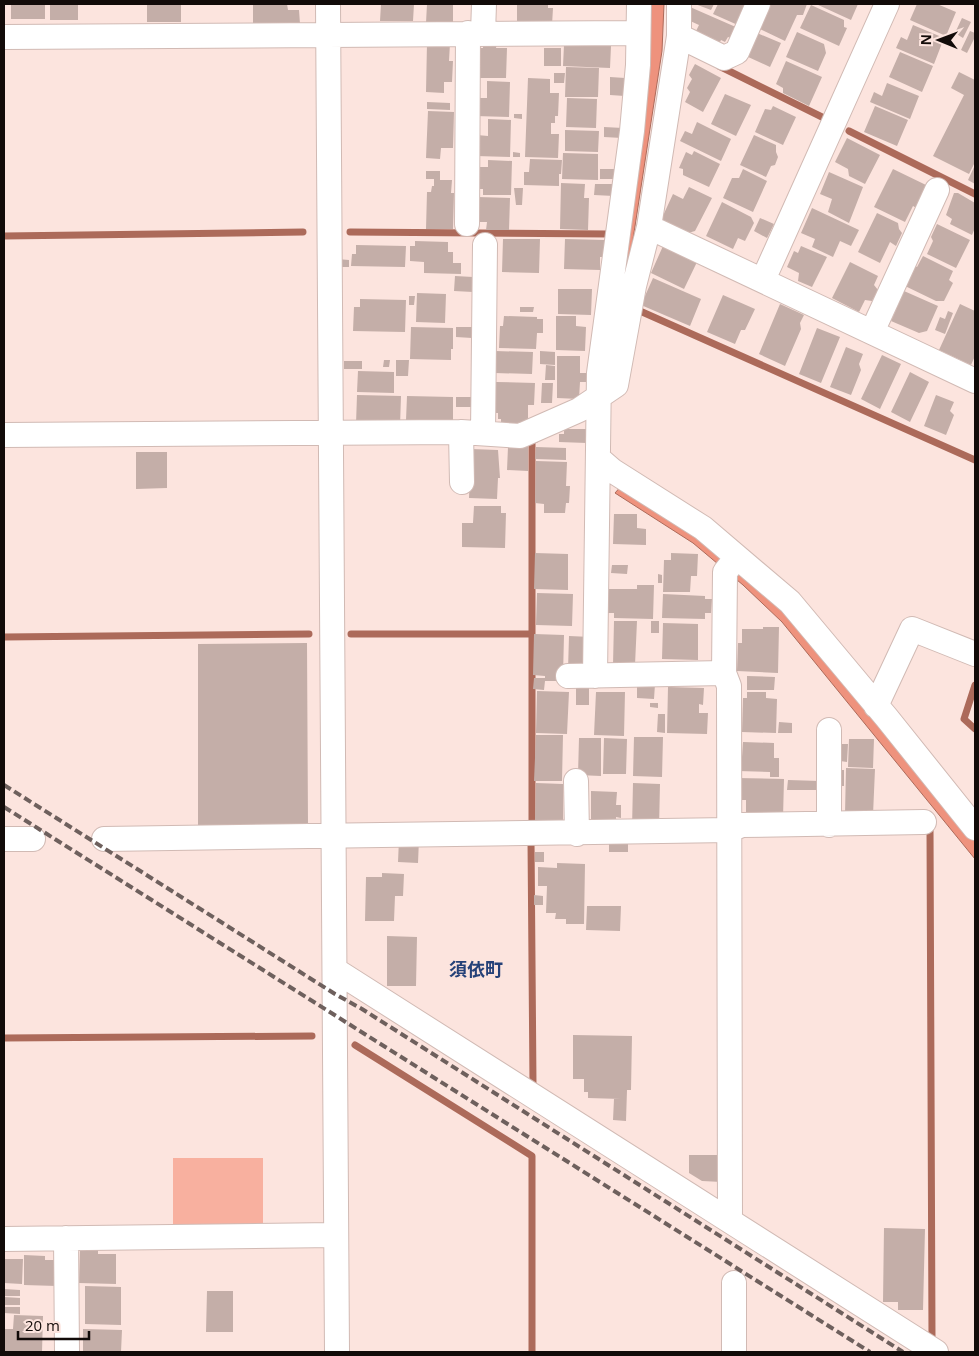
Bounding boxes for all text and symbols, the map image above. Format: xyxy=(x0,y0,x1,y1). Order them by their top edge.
north arrow xyxy=(914,15,964,65)
text: N xyxy=(916,34,935,46)
district label: 須依町 xyxy=(449,957,503,981)
scale bar xyxy=(18,1308,89,1340)
text: 20 m xyxy=(25,1315,60,1335)

